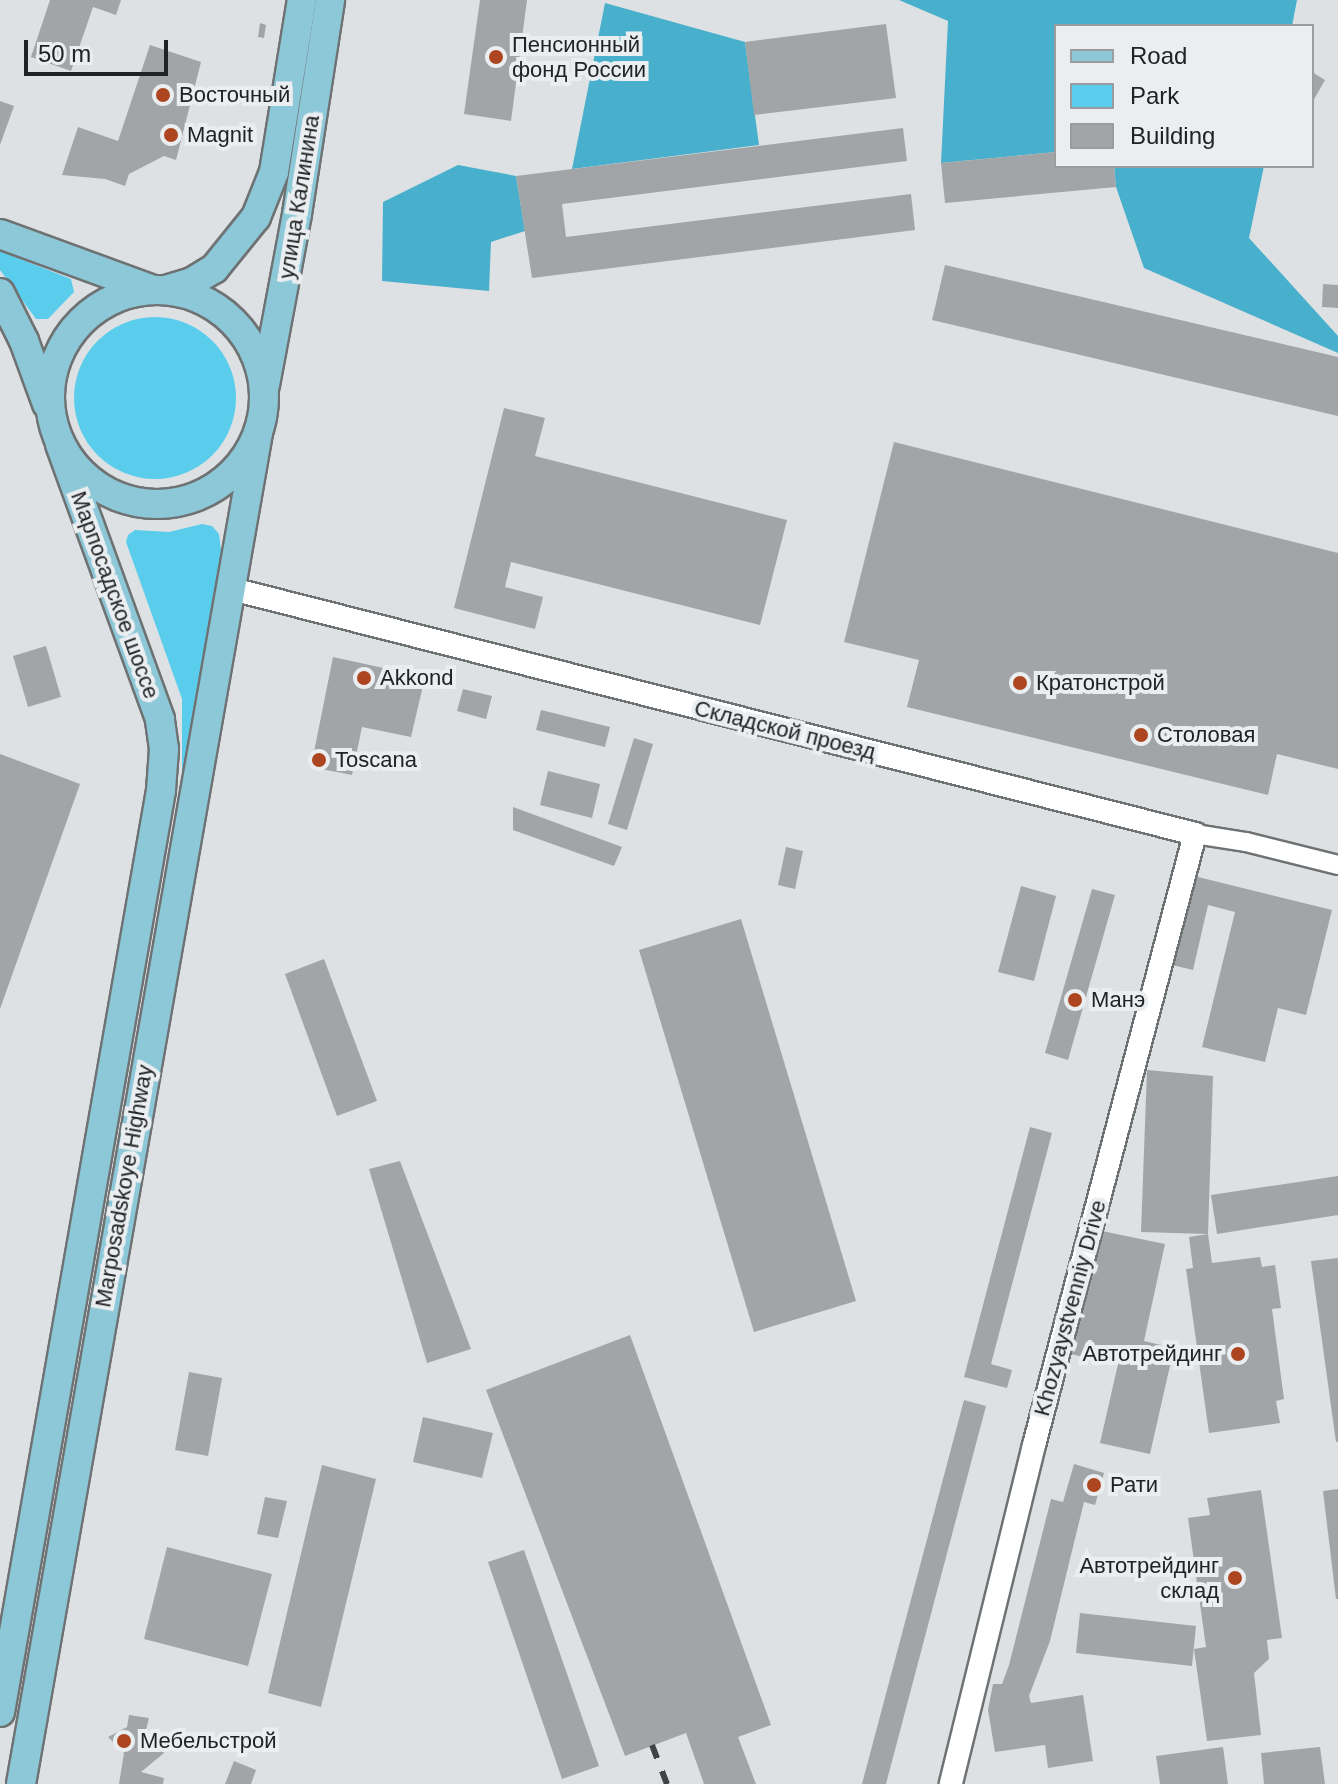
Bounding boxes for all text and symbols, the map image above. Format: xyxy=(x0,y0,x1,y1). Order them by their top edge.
scale bar xyxy=(28,24,172,74)
legend xyxy=(1054,24,1314,168)
place label: Пенсионный фонд России xyxy=(512,31,646,82)
text: 50 m xyxy=(38,40,91,67)
text: Road xyxy=(1130,42,1187,69)
marker: Пенсионный фонд России xyxy=(487,48,505,66)
place label: Восточный xyxy=(179,82,290,108)
text: Park xyxy=(1130,82,1179,109)
marker: Восточный xyxy=(154,86,172,104)
street label: улица Калинина xyxy=(273,113,325,281)
place label: Magnit xyxy=(187,122,253,148)
text: Building xyxy=(1130,122,1215,149)
marker: Magnit xyxy=(162,126,180,144)
street label: Марпосадское шоссе xyxy=(65,488,165,702)
place label: Akkond xyxy=(380,665,453,691)
marker: Akkond xyxy=(355,669,373,687)
place label: Кратонстрой xyxy=(1036,670,1165,696)
marker: Кратонстрой xyxy=(1011,674,1029,692)
street label: Складской проезд xyxy=(692,695,878,765)
place label: Столовая xyxy=(1157,722,1255,748)
marker: Столовая xyxy=(1132,726,1150,744)
place label: Toscana xyxy=(335,747,417,773)
marker: Toscana xyxy=(310,751,328,769)
place label: Манэ xyxy=(1091,987,1145,1013)
marker: Манэ xyxy=(1066,991,1084,1009)
street label: Marposadskoye Highway xyxy=(90,1063,158,1309)
street label: Khozyaystvenniy Drive xyxy=(1028,1197,1112,1419)
place label: Автотрейдинг xyxy=(1082,1341,1222,1367)
marker: Автотрейдинг xyxy=(1229,1345,1247,1363)
place label: Рати xyxy=(1110,1472,1158,1498)
marker: Рати xyxy=(1085,1476,1103,1494)
place label: Автотрейдинг склад xyxy=(1079,1552,1219,1604)
marker: Автотрейдинг склад xyxy=(1226,1569,1244,1587)
place label: Мебельстрой xyxy=(140,1728,277,1754)
marker: Мебельстрой xyxy=(115,1732,133,1750)

